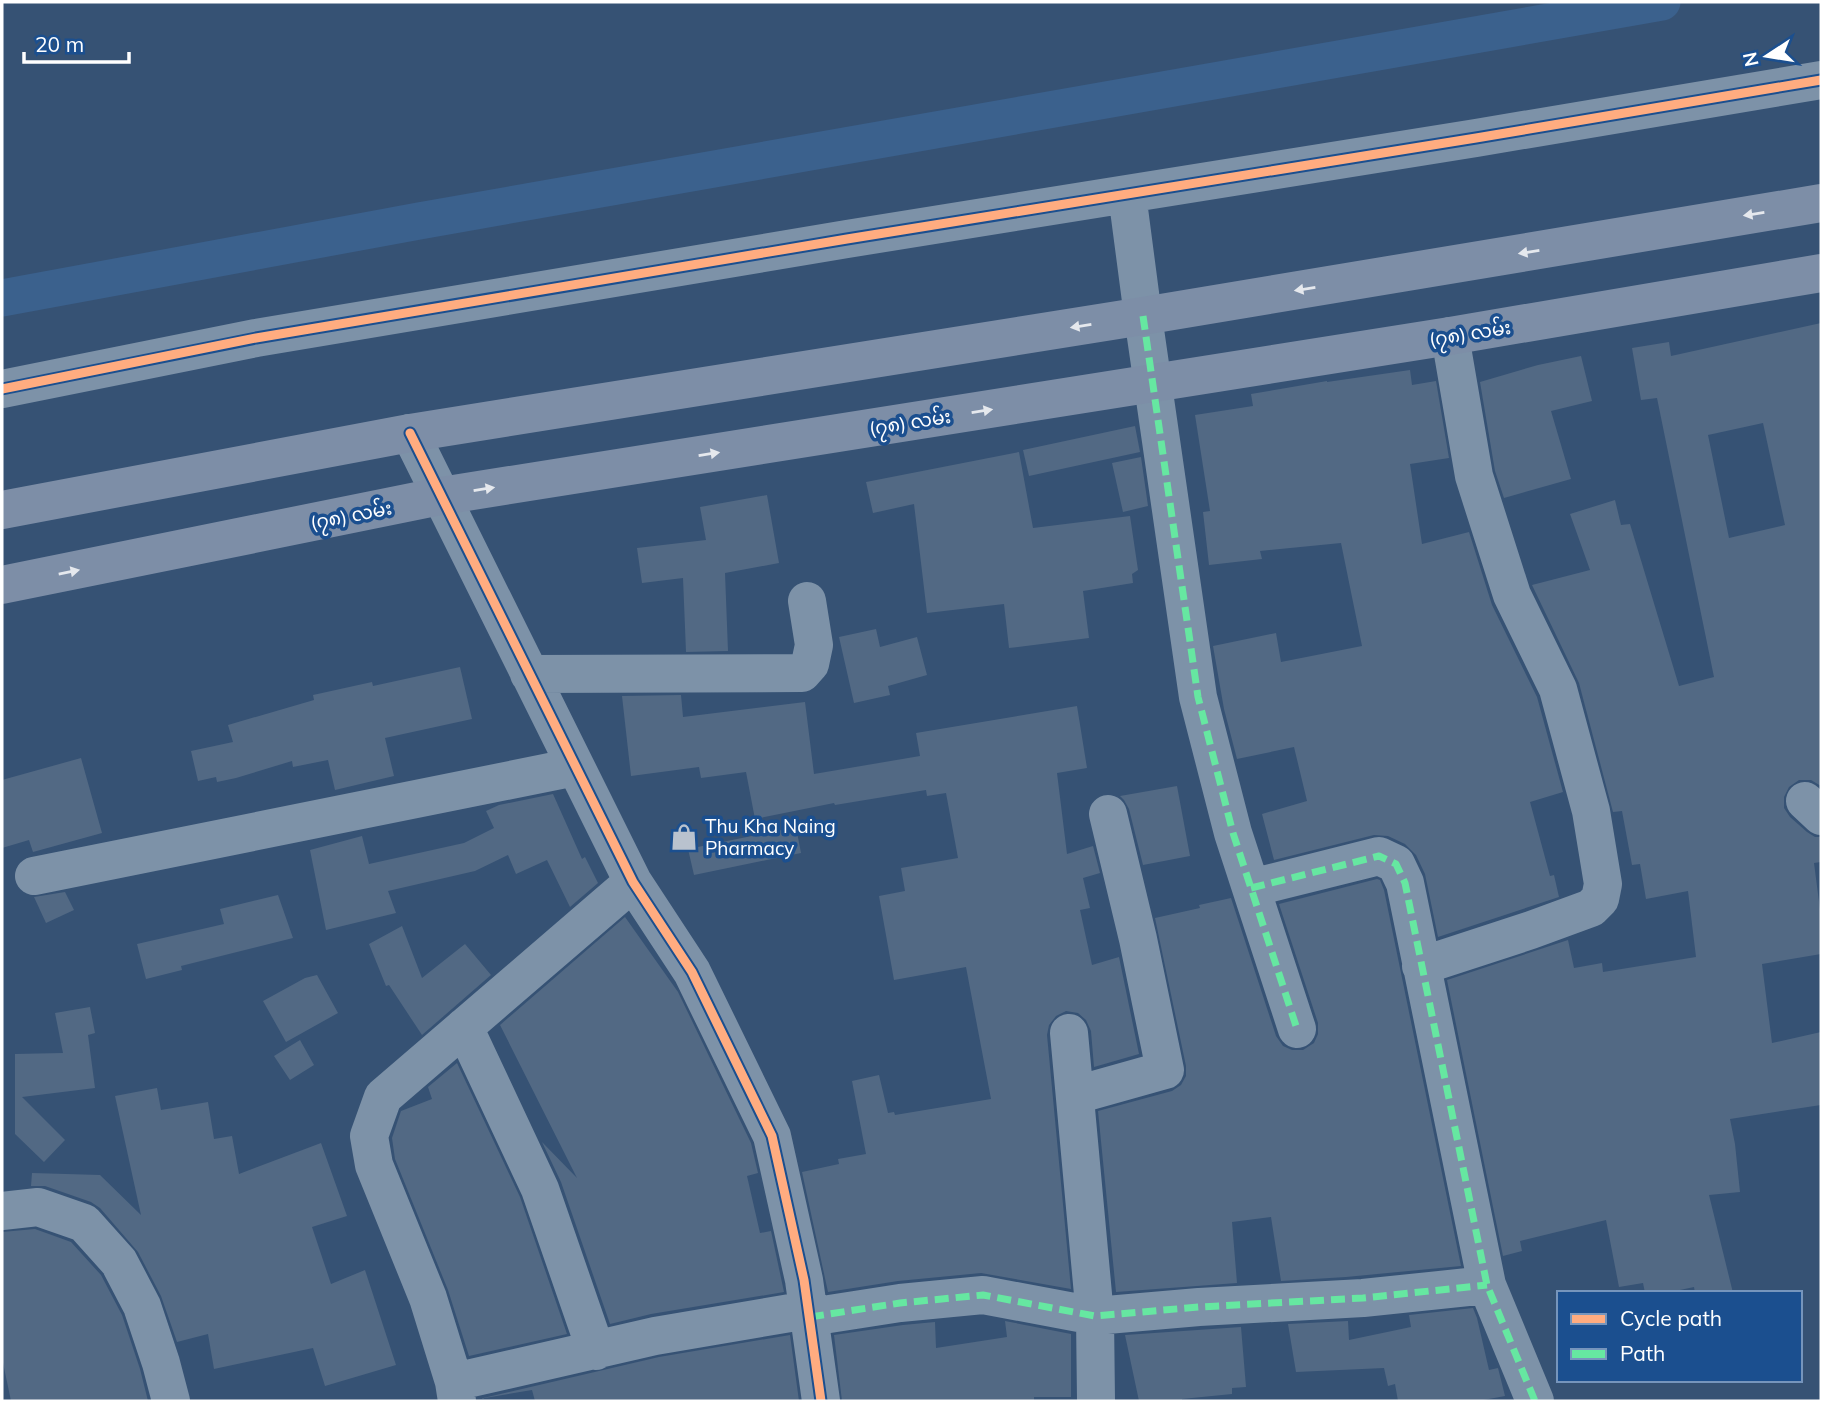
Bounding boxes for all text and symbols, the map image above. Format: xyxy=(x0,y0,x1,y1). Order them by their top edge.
scale bar xyxy=(24,21,130,65)
north arrow xyxy=(1732,21,1802,91)
text: 20 m xyxy=(35,31,84,57)
text: N xyxy=(1737,50,1764,69)
one-way arrow xyxy=(1743,209,1765,220)
one-way arrow xyxy=(1518,247,1540,258)
one-way arrow xyxy=(1294,284,1316,295)
street label: (၇၈) လမ်း xyxy=(1427,313,1513,355)
one-way arrow xyxy=(1069,321,1091,332)
street label: (၇၈) လမ်း xyxy=(867,402,953,444)
one-way arrow xyxy=(971,405,993,416)
one-way arrow xyxy=(698,448,720,459)
one-way arrow xyxy=(473,484,495,495)
street label: (၇၈) လမ်း xyxy=(308,493,395,539)
one-way arrow xyxy=(58,566,80,577)
place label: Thu Kha Naing Pharmacy xyxy=(705,814,836,860)
shop icon: Thu Kha Naing Pharmacy xyxy=(669,822,699,852)
legend xyxy=(1557,1291,1802,1382)
text: Cycle path xyxy=(1620,1305,1722,1331)
text: Path xyxy=(1620,1340,1665,1366)

